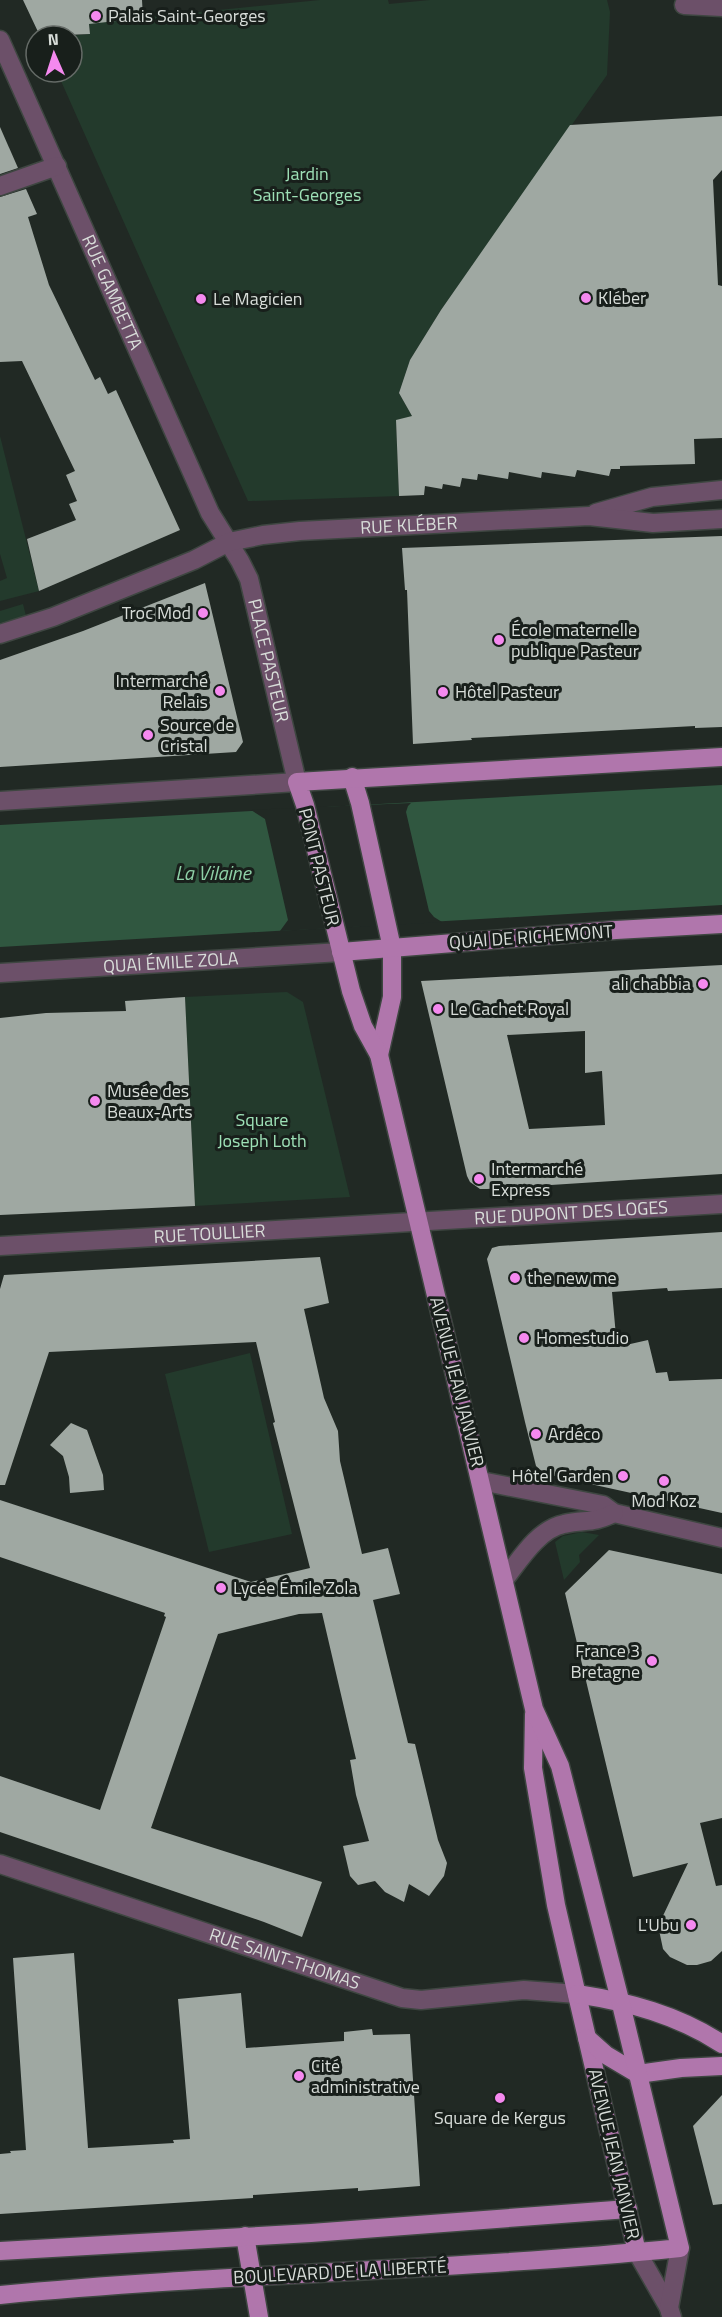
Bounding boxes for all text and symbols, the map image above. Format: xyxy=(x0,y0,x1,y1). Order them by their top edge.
place label: Palais Saint-Georges xyxy=(108,2,266,29)
marker: Palais Saint-Georges xyxy=(89,9,103,23)
north arrow xyxy=(24,24,84,84)
text: N xyxy=(47,27,59,51)
park label: Jardin Saint-Georges xyxy=(253,160,361,208)
street label: RUE GAMBETTA xyxy=(75,230,150,354)
place label: Kléber xyxy=(598,284,646,311)
place label: Le Magicien xyxy=(213,285,302,312)
marker: Kléber xyxy=(579,291,593,305)
marker: Le Magicien xyxy=(194,292,208,306)
street label: RUE KLÉBER xyxy=(359,509,458,541)
street label: PLACE PASTEUR xyxy=(241,596,296,725)
place label: Troc Mod xyxy=(122,599,191,626)
marker: Troc Mod xyxy=(196,606,210,620)
place label: École maternelle publique Pasteur xyxy=(511,616,639,664)
marker: École maternelle publique Pasteur xyxy=(492,633,506,647)
place label: Intermarché Relais xyxy=(116,667,208,715)
place label: Hôtel Pasteur xyxy=(455,678,559,705)
marker: Intermarché Relais xyxy=(213,684,227,698)
marker: Hôtel Pasteur xyxy=(436,685,450,699)
place label: Source de Cristal xyxy=(160,711,234,759)
marker: Source de Cristal xyxy=(141,728,155,742)
street label: PONT PASTEUR xyxy=(292,805,347,929)
water label: La Vilaine xyxy=(175,857,253,888)
street label: QUAI DE RICHEMONT xyxy=(448,917,614,956)
street label: QUAI ÉMILE ZOLA xyxy=(102,944,239,980)
place label: ali chabbia xyxy=(611,970,691,997)
marker: ali chabbia xyxy=(696,977,710,991)
place label: Le Cachet Royal xyxy=(450,995,569,1022)
marker: Le Cachet Royal xyxy=(431,1002,445,1016)
place label: Musée des Beaux-Arts xyxy=(107,1077,193,1125)
marker: Musée des Beaux-Arts xyxy=(88,1094,102,1108)
park label: Square Joseph Loth xyxy=(217,1106,307,1154)
place label: Intermarché Express xyxy=(491,1155,583,1203)
marker: Intermarché Express xyxy=(472,1172,486,1186)
street label: RUE DUPONT DES LOGES xyxy=(473,1193,669,1231)
street label: RUE TOULLIER xyxy=(153,1217,266,1250)
place label: the new me xyxy=(527,1264,617,1291)
marker: the new me xyxy=(508,1271,522,1285)
street label: AVENUE JEAN JANVIER xyxy=(423,1294,492,1470)
place label: Homestudio xyxy=(536,1324,629,1351)
marker: Homestudio xyxy=(517,1331,531,1345)
place label: Ardéco xyxy=(548,1420,601,1447)
marker: Ardéco xyxy=(529,1427,543,1441)
place label: Hôtel Garden xyxy=(512,1462,611,1489)
marker: Hôtel Garden xyxy=(616,1469,630,1483)
marker: Mod Koz xyxy=(657,1474,671,1488)
place label: Mod Koz xyxy=(631,1487,697,1514)
place label: Lycée Émile Zola xyxy=(233,1574,358,1601)
marker: Lycée Émile Zola xyxy=(214,1581,228,1595)
place label: France 3 Bretagne xyxy=(570,1637,640,1685)
marker: France 3 Bretagne xyxy=(645,1654,659,1668)
place label: L'Ubu xyxy=(638,1911,679,1938)
marker: L'Ubu xyxy=(684,1918,698,1932)
street label: RUE SAINT-THOMAS xyxy=(206,1921,364,1996)
place label: Cité administrative xyxy=(311,2052,420,2100)
street label: AVENUE JEAN JANVIER xyxy=(582,2066,647,2242)
marker: Cité administrative xyxy=(292,2069,306,2083)
marker: Square de Kergus xyxy=(493,2091,507,2105)
place label: Square de Kergus xyxy=(434,2104,566,2131)
street label: BOULEVARD DE LA LIBERTÉ xyxy=(233,2252,447,2291)

